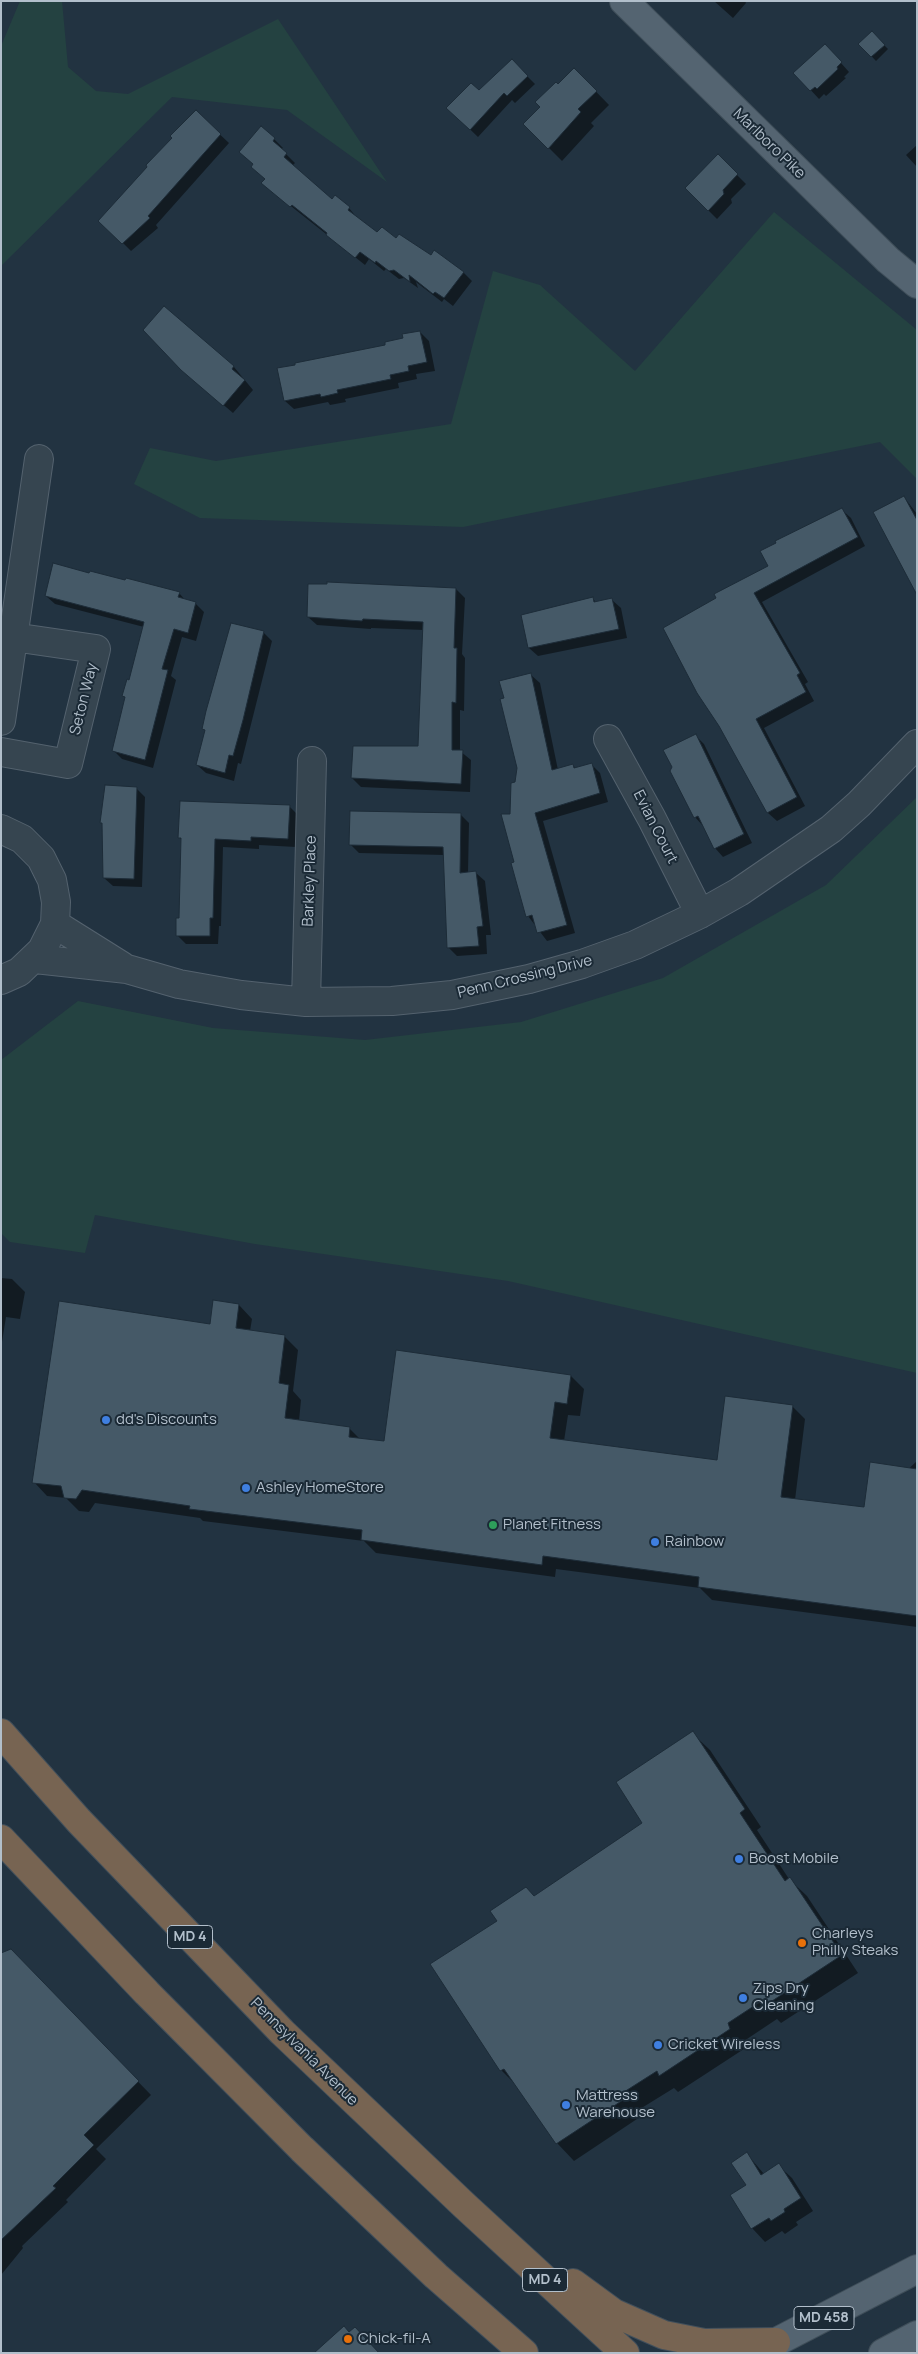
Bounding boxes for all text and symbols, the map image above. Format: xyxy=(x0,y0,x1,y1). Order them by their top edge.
street label: Marlboro Pike xyxy=(729,105,809,183)
street label: Seton Way xyxy=(66,661,102,737)
street label: Evian Court xyxy=(629,787,681,867)
street label: Barkley Place xyxy=(299,835,321,927)
street label: Penn Crossing Drive xyxy=(456,952,594,1002)
place label: dd's Discounts xyxy=(116,1411,217,1429)
marker: dd's Discounts xyxy=(100,1414,112,1426)
place label: Ashley HomeStore xyxy=(256,1479,384,1497)
marker: Ashley HomeStore xyxy=(240,1482,252,1494)
place label: Planet Fitness xyxy=(503,1516,601,1534)
marker: Planet Fitness xyxy=(487,1519,499,1531)
place label: Rainbow xyxy=(665,1533,724,1551)
marker: Rainbow xyxy=(649,1536,661,1548)
place label: Boost Mobile xyxy=(749,1850,839,1868)
marker: Boost Mobile xyxy=(733,1853,745,1865)
road number: MD 4 xyxy=(168,1925,212,1948)
place label: Charleys Philly Steaks xyxy=(812,1925,898,1960)
marker: Charleys Philly Steaks xyxy=(796,1937,808,1949)
place label: Zips Dry Cleaning xyxy=(753,1980,814,2015)
marker: Zips Dry Cleaning xyxy=(737,1992,749,2004)
street label: Pennsylvania Avenue xyxy=(246,1994,362,2110)
place label: Cricket Wireless xyxy=(668,2036,780,2054)
marker: Cricket Wireless xyxy=(652,2039,664,2051)
place label: Mattress Warehouse xyxy=(576,2087,655,2122)
marker: Mattress Warehouse xyxy=(560,2099,572,2111)
road number: MD 4 xyxy=(522,2268,568,2292)
road number: MD 458 xyxy=(794,2306,854,2330)
place label: Chick-fil-A xyxy=(358,2330,431,2348)
marker: Chick-fil-A xyxy=(342,2333,354,2345)

